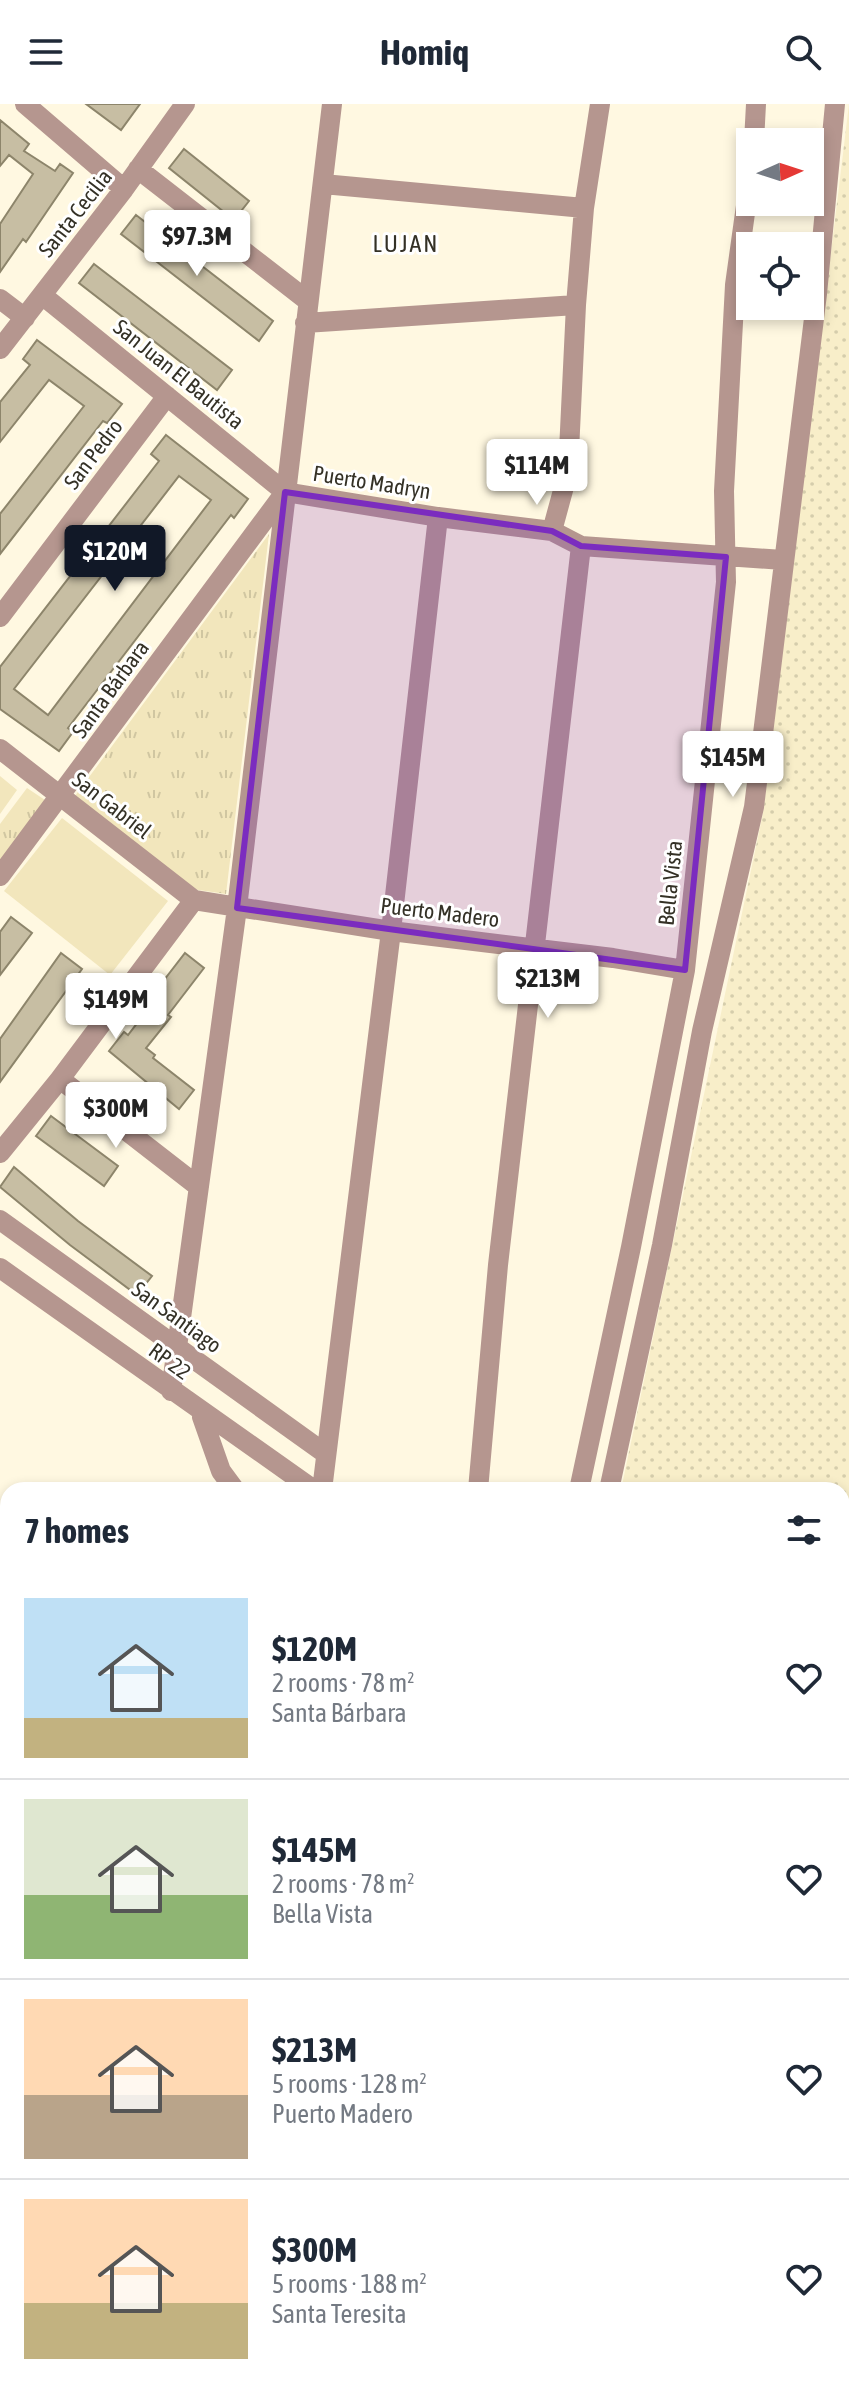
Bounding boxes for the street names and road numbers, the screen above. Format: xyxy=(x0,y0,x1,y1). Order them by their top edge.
street label: Santa Cecilia xyxy=(33,164,117,262)
street label: San Juan El Bautista xyxy=(109,314,249,434)
street label: San Pedro xyxy=(58,414,128,494)
street label: Puerto Madryn xyxy=(311,460,433,504)
street label: Santa Bárbara xyxy=(66,635,154,743)
street label: San Gabriel xyxy=(67,766,157,844)
street label: Bella Vista xyxy=(653,839,687,927)
street label: Puerto Madero xyxy=(379,892,501,932)
street label: San Santiago xyxy=(127,1276,227,1358)
street label: RP 22 xyxy=(144,1337,196,1385)

